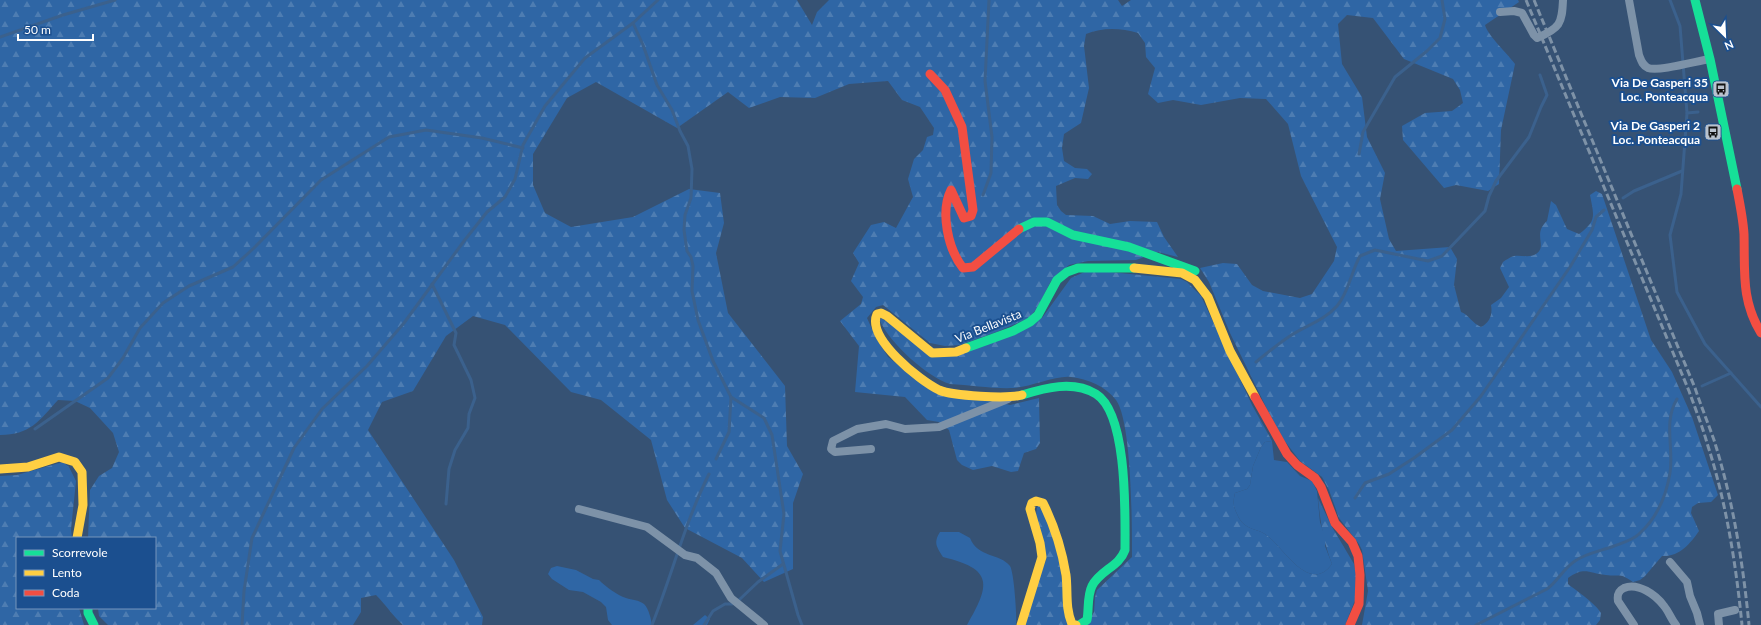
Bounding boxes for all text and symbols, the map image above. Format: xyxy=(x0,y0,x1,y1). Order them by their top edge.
scale bar xyxy=(18,16,93,42)
north arrow xyxy=(1705,16,1745,56)
text: 50 m xyxy=(24,22,51,37)
text: N xyxy=(1723,38,1736,53)
place label: Via De Gasperi 35 Loc. Ponteacqua xyxy=(1611,75,1708,104)
bus stop icon: Via De Gasperi 35 Loc. Ponteacqua xyxy=(1711,79,1731,99)
place label: Via De Gasperi 2 Loc. Ponteacqua xyxy=(1610,118,1700,147)
bus stop icon: Via De Gasperi 2 Loc. Ponteacqua xyxy=(1703,122,1723,142)
street label: Via Bellavista xyxy=(953,306,1023,346)
legend xyxy=(16,537,156,609)
text: Scorrevole xyxy=(52,545,108,560)
text: Lento xyxy=(52,565,82,580)
text: Coda xyxy=(52,585,79,600)

